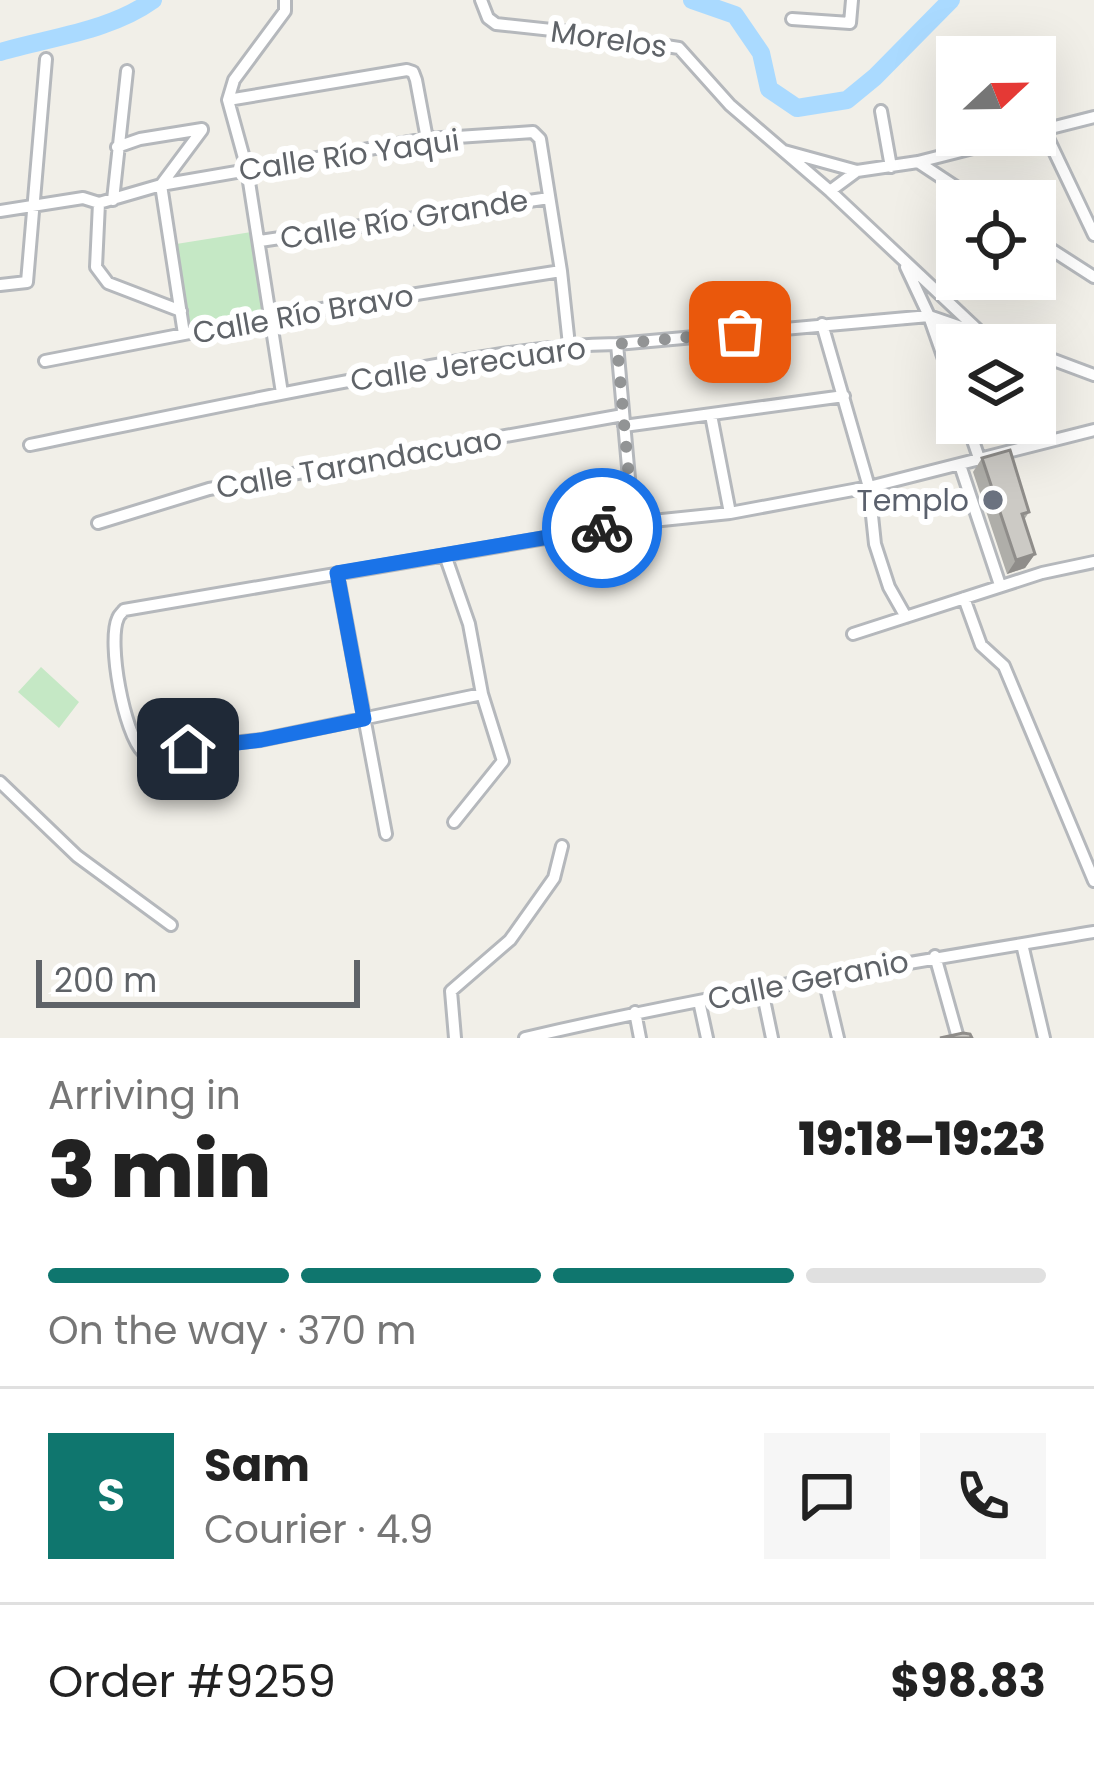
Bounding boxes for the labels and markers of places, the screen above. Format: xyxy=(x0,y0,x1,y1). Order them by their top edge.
pin xyxy=(689,281,791,383)
place label: Templo xyxy=(856,479,969,522)
marker: Templo xyxy=(980,487,1006,513)
pin xyxy=(137,698,239,800)

